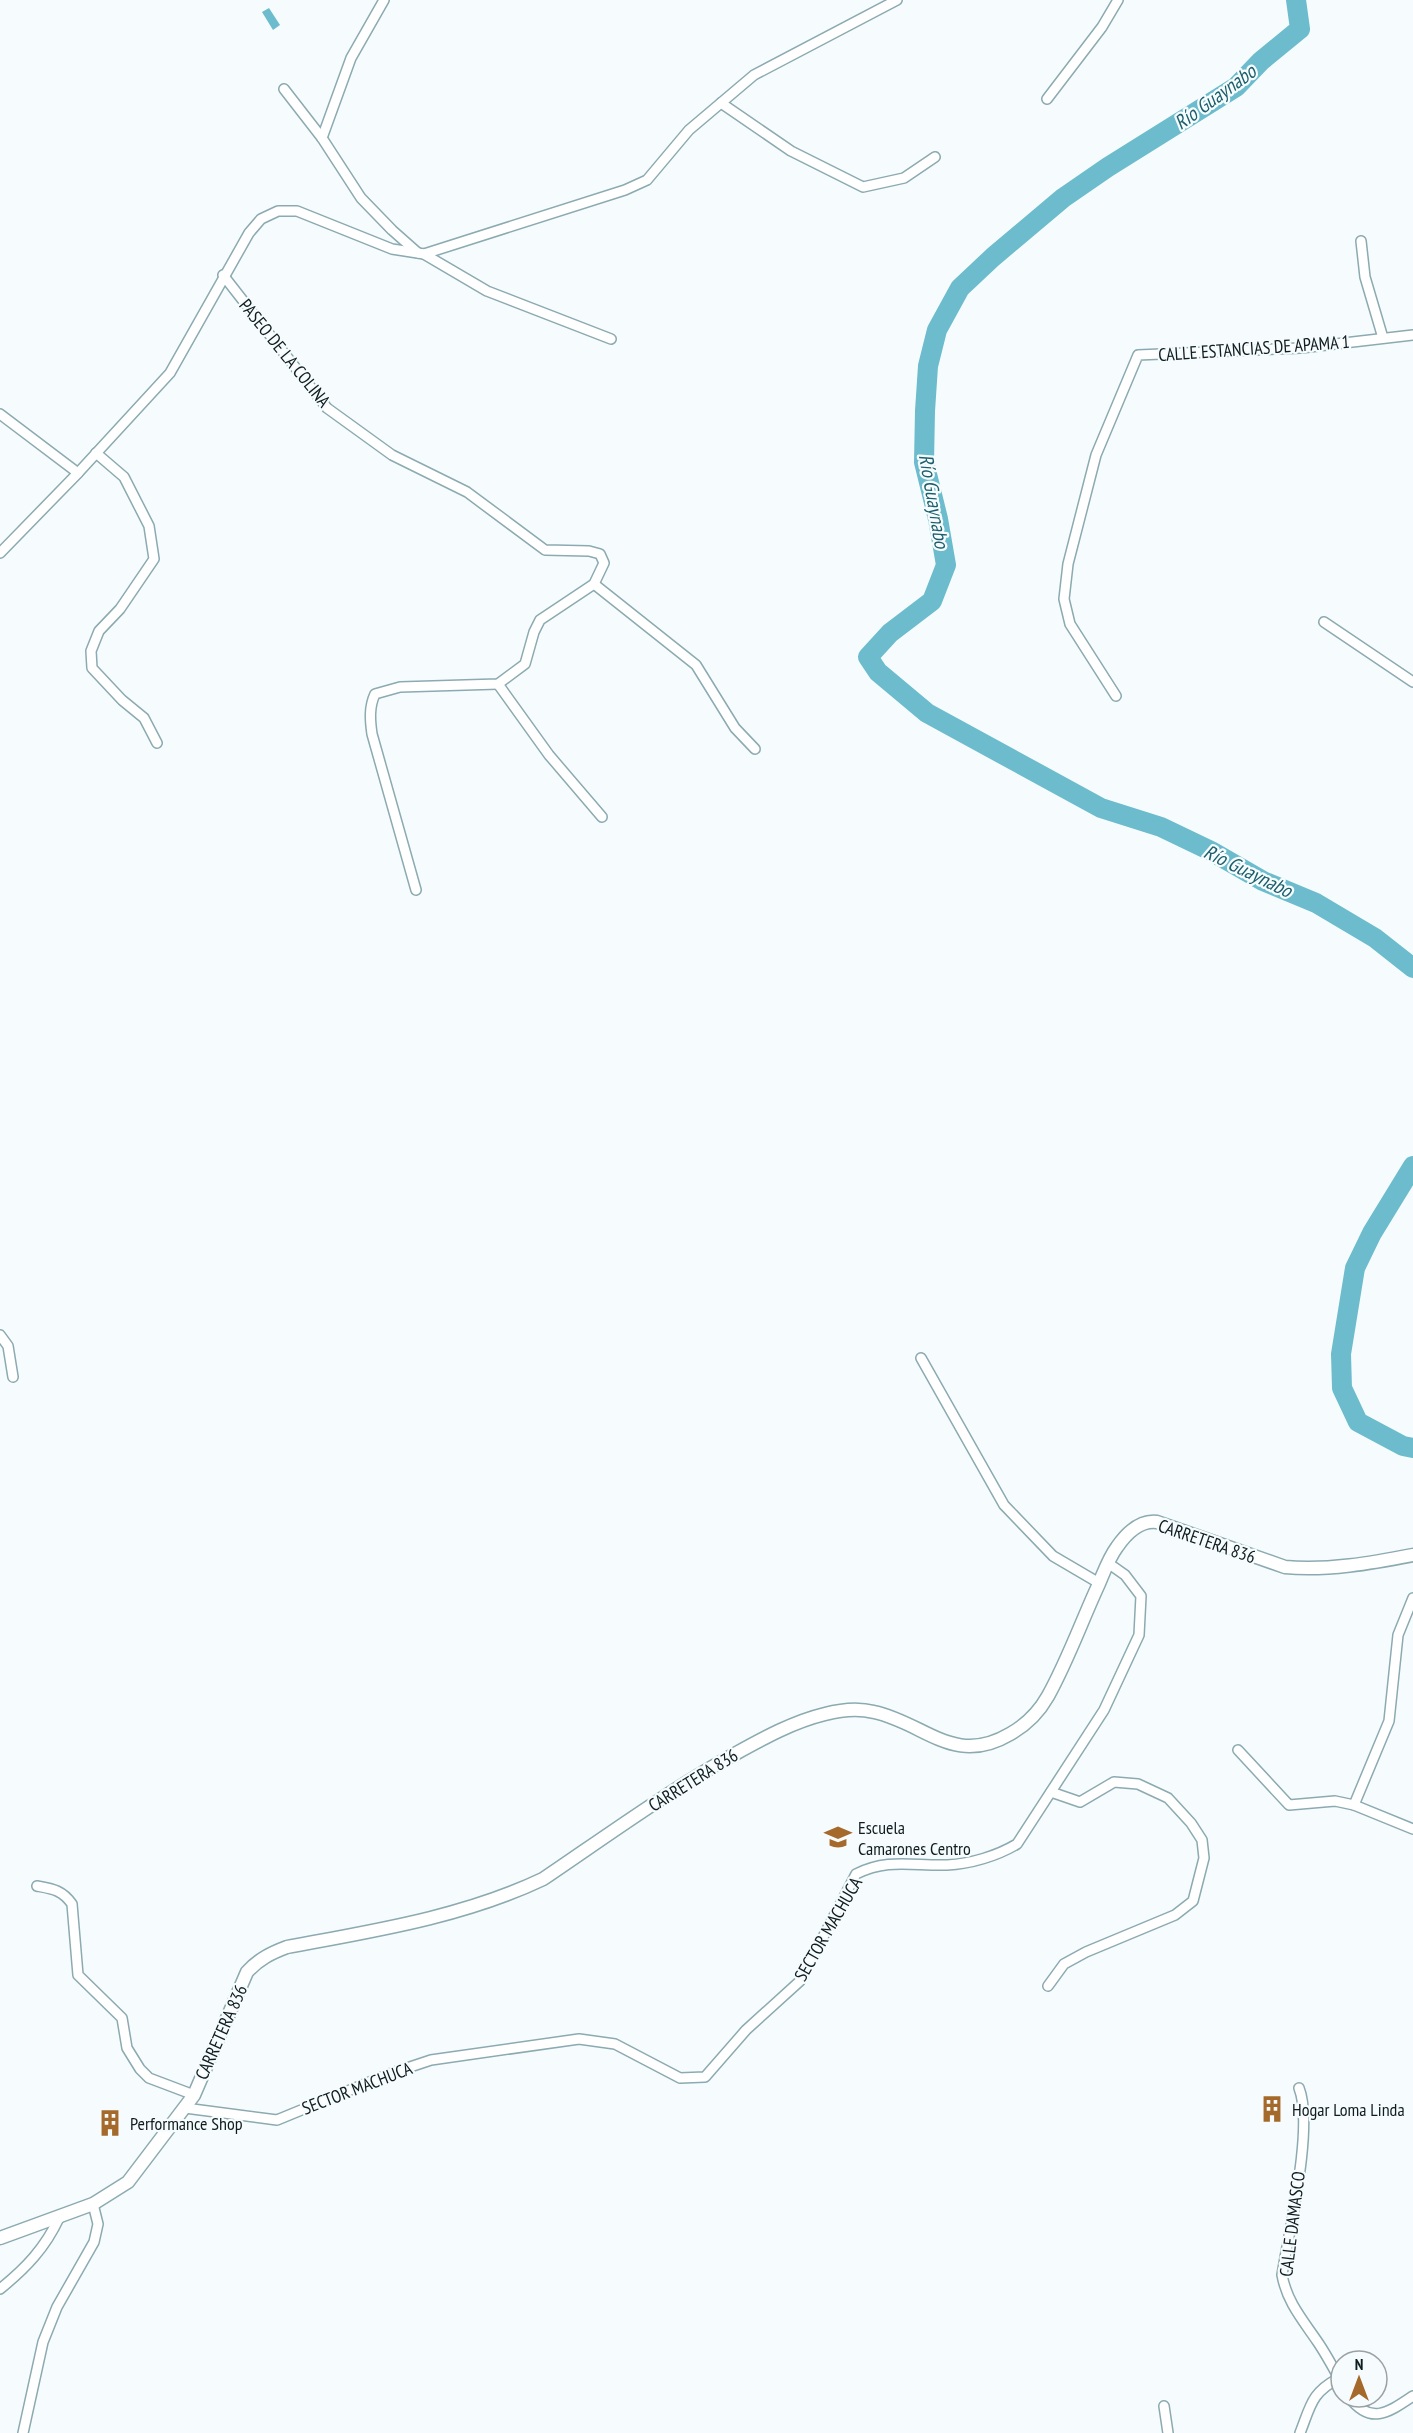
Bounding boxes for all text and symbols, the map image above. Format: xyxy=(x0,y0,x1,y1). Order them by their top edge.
water label: Río Guaynabo xyxy=(1169,58,1262,135)
street label: PASEO DE LA COLINA xyxy=(234,294,336,412)
street label: CALLE ESTANCIAS DE APAMA 1 xyxy=(1157,330,1351,366)
water label: Río Guaynabo xyxy=(913,452,955,551)
water label: Río Guaynabo xyxy=(1200,838,1298,904)
street label: CARRETERA 836 xyxy=(1155,1514,1259,1568)
street label: CARRETERA 836 xyxy=(644,1743,742,1817)
place label: Escuela Camarones Centro xyxy=(858,1816,971,1860)
school or university icon: Escuela Camarones Centro xyxy=(823,1822,853,1852)
street label: SECTOR MACHUCA xyxy=(789,1873,867,1985)
street label: CARRETERA 836 xyxy=(190,1981,252,2083)
street label: SECTOR MACHUCA xyxy=(299,2056,416,2120)
building icon: Hogar Loma Linda xyxy=(1257,2094,1287,2124)
place label: Hogar Loma Linda xyxy=(1292,2098,1405,2121)
building icon: Performance Shop xyxy=(95,2108,125,2138)
place label: Performance Shop xyxy=(130,2112,243,2135)
street label: CALLE DAMASCO xyxy=(1274,2170,1310,2278)
north arrow xyxy=(1329,2349,1389,2409)
text: N xyxy=(1355,2354,1363,2374)

